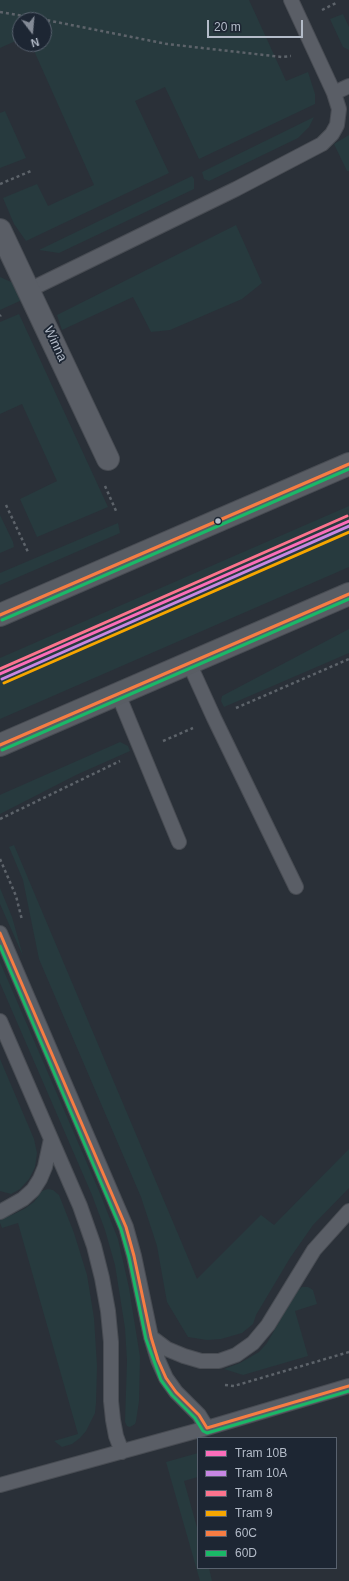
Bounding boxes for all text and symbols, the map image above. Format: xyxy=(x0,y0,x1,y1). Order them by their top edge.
north arrow xyxy=(12,12,52,52)
scale bar xyxy=(209,12,305,38)
text: 20 m xyxy=(214,20,241,34)
text: N xyxy=(30,36,41,49)
street label: Winna xyxy=(40,324,70,364)
unlabelled marker xyxy=(213,516,223,526)
legend xyxy=(197,1437,337,1569)
text: Tram 10B xyxy=(235,1446,287,1460)
text: Tram 10A xyxy=(235,1466,287,1480)
text: Tram 8 xyxy=(235,1486,273,1500)
text: Tram 9 xyxy=(235,1506,273,1520)
text: 60C xyxy=(235,1526,257,1540)
text: 60D xyxy=(235,1546,257,1560)

